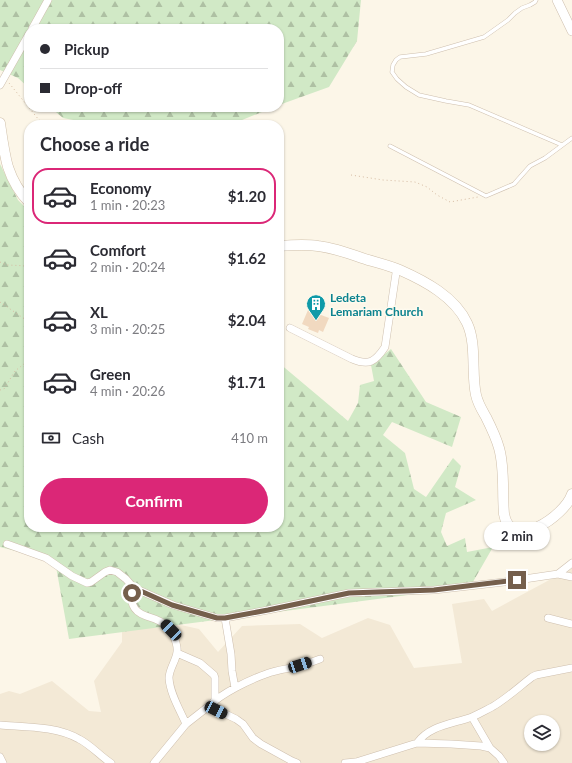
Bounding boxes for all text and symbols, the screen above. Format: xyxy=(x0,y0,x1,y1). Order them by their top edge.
text: Pickup xyxy=(64,40,109,58)
text: Drop-off xyxy=(64,79,122,97)
text: Choose a ride xyxy=(40,133,149,155)
icon: car xyxy=(42,178,78,214)
text: Economy xyxy=(90,179,151,197)
text: $1.20 xyxy=(228,187,266,205)
text: 1 min · 20:23 xyxy=(90,197,165,213)
icon: car xyxy=(42,240,78,276)
text: Comfort xyxy=(90,241,146,259)
text: $1.62 xyxy=(228,249,266,267)
text: 2 min · 20:24 xyxy=(90,259,165,275)
place label: Ledeta Lemariam Church xyxy=(330,290,424,319)
building icon: Ledeta Lemariam Church xyxy=(305,293,327,321)
icon: car xyxy=(42,302,78,338)
text: XL xyxy=(90,303,108,321)
text: $2.04 xyxy=(228,311,266,329)
text: 3 min · 20:25 xyxy=(90,321,165,337)
icon: car xyxy=(42,364,78,400)
text: Green xyxy=(90,365,131,383)
text: $1.71 xyxy=(228,373,266,391)
text: 4 min · 20:26 xyxy=(90,383,165,399)
icon: cash xyxy=(40,427,62,449)
text: Cash xyxy=(72,429,104,447)
text: 410 m xyxy=(231,430,268,446)
button: Confirm xyxy=(40,478,268,524)
callout: 2 min xyxy=(484,522,550,550)
text: 2 min xyxy=(501,528,533,544)
route end xyxy=(508,571,526,589)
route start xyxy=(123,584,141,602)
car xyxy=(158,617,184,643)
car xyxy=(287,656,313,674)
car xyxy=(203,699,229,721)
map controls xyxy=(524,715,560,751)
button: layers xyxy=(524,715,560,751)

